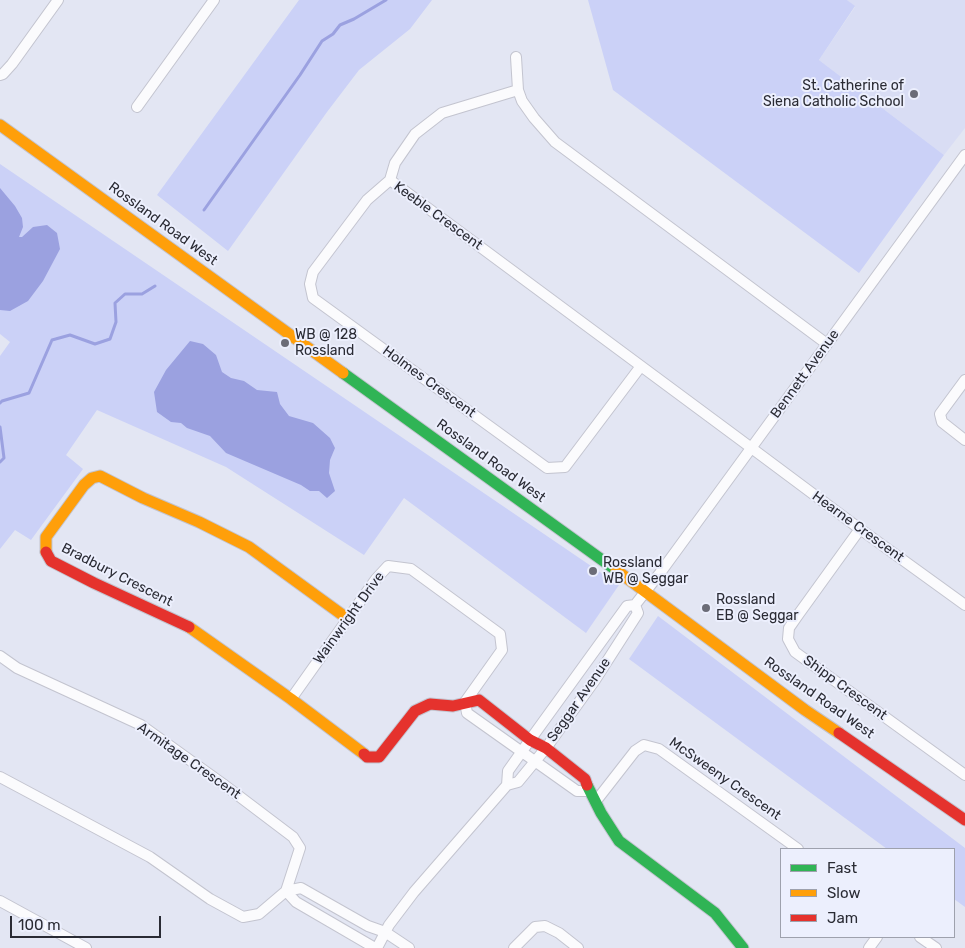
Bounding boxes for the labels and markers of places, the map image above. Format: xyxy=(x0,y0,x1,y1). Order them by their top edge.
place label: St. Catherine of Siena Catholic School xyxy=(763,78,904,110)
marker: St. Catherine of Siena Catholic School xyxy=(908,88,920,100)
place label: WB @ 128 Rossland xyxy=(295,327,357,360)
marker: WB @ 128 Rossland xyxy=(279,337,291,349)
place label: Rossland WB @ Seggar xyxy=(603,555,688,588)
marker: Rossland WB @ Seggar xyxy=(587,565,599,577)
place label: Rossland EB @ Seggar xyxy=(716,592,799,624)
marker: Rossland EB @ Seggar xyxy=(700,602,712,614)

